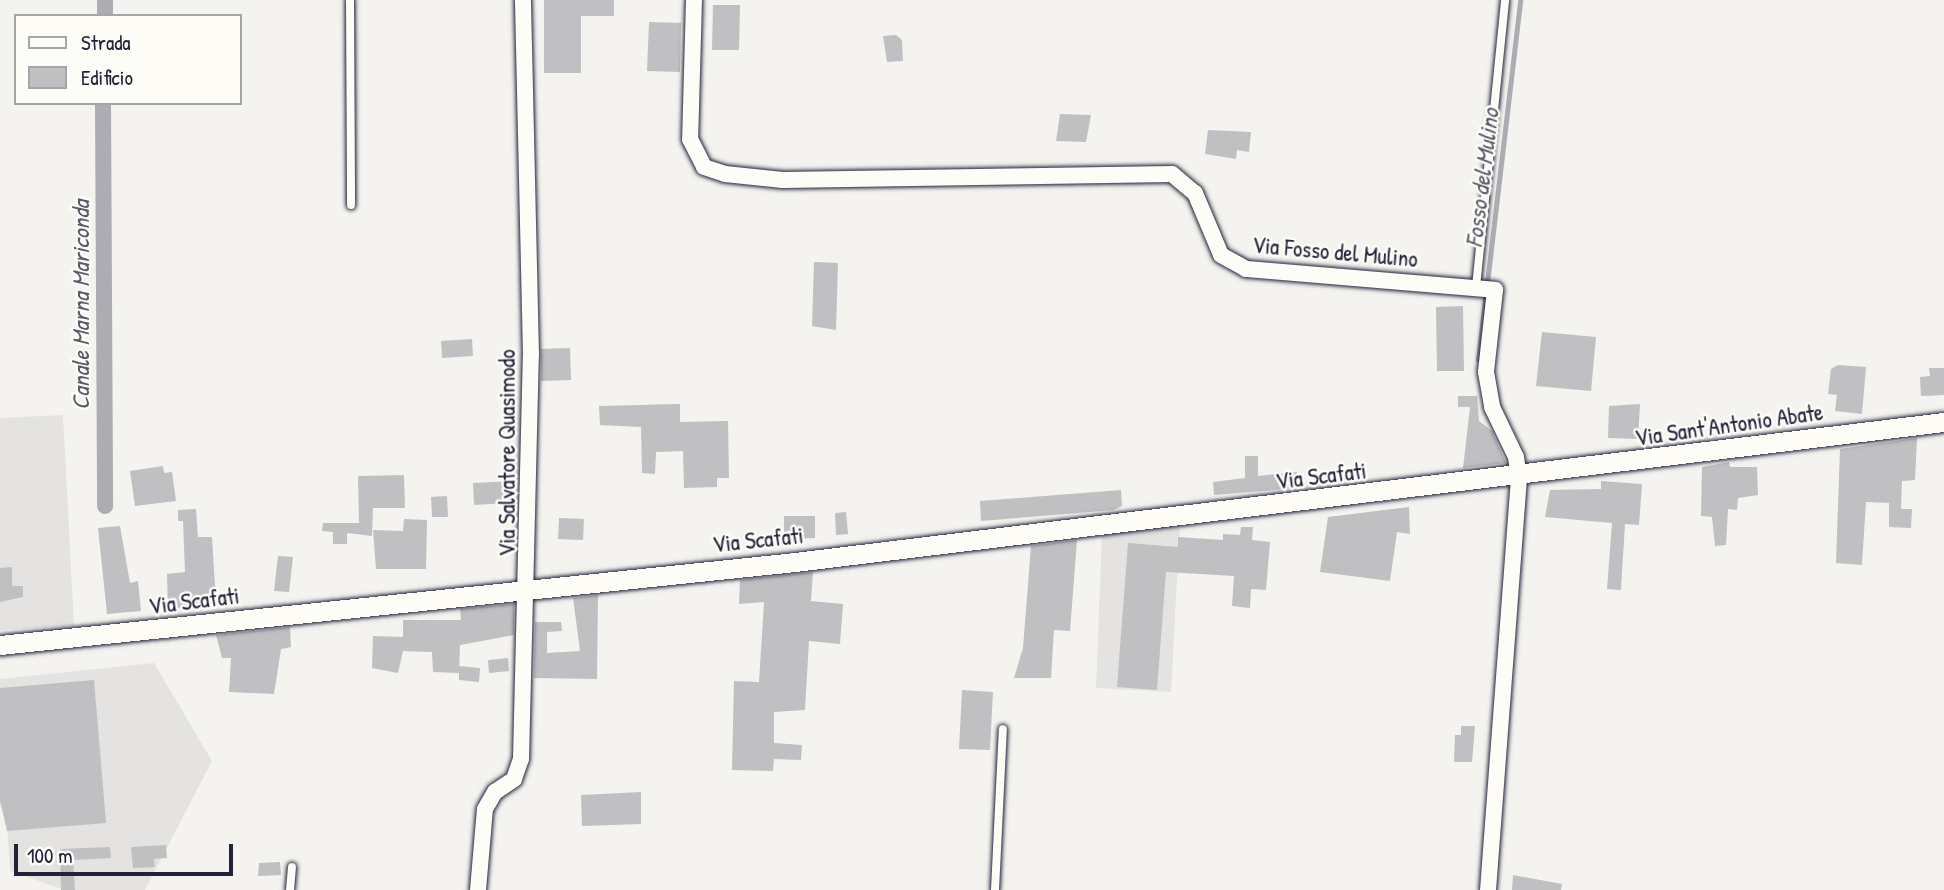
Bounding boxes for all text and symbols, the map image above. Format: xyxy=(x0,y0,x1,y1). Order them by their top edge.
legend xyxy=(14,14,242,105)
text: Strada xyxy=(81,28,131,57)
text: Edificio xyxy=(81,63,133,92)
water label: Fosso del Mulino xyxy=(1459,107,1505,249)
water label: Canale Marna Mariconda xyxy=(67,200,95,410)
street label: Via Fosso del Mulino xyxy=(1251,231,1419,273)
street label: Via Salvatore Quasimodo xyxy=(493,349,521,557)
street label: Via Sant'Antonio Abate xyxy=(1633,398,1825,452)
street label: Via Scafati xyxy=(1274,457,1368,495)
street label: Via Scafati xyxy=(711,522,805,558)
street label: Via Scafati xyxy=(147,582,241,620)
scale bar xyxy=(18,830,236,874)
text: 100 m xyxy=(27,841,73,870)

